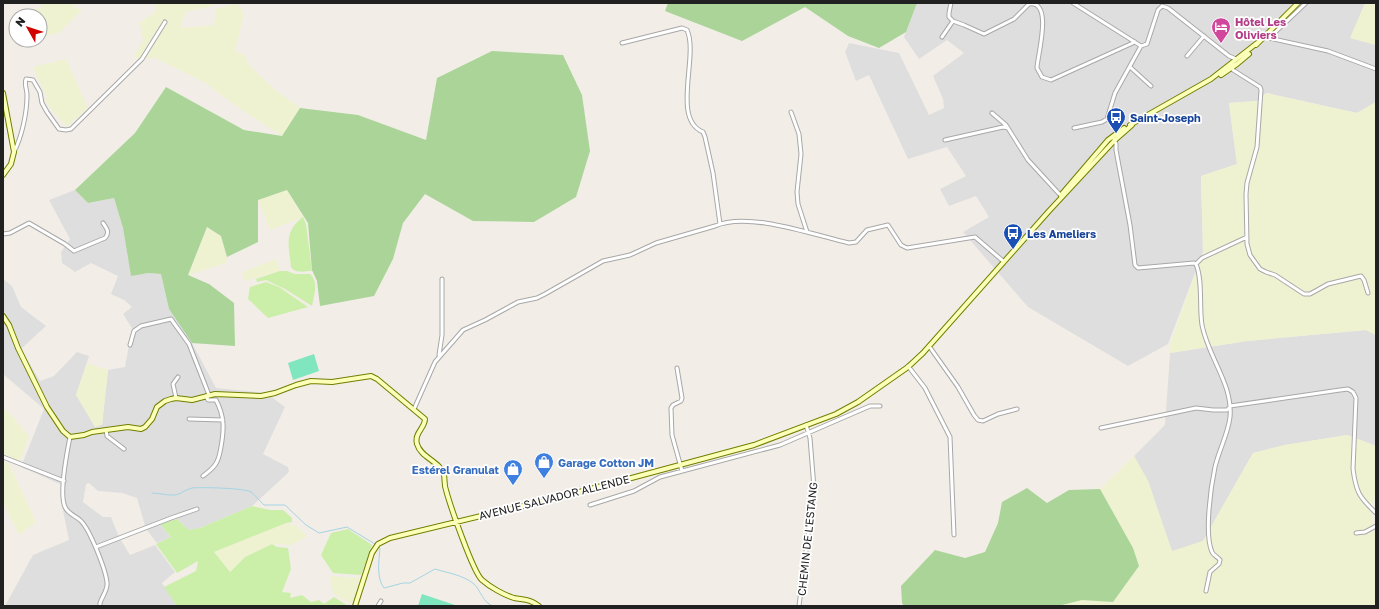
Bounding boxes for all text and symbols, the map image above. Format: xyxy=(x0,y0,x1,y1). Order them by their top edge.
north arrow xyxy=(8,8,48,48)
text: N xyxy=(12,14,28,29)
place label: Hôtel Les Oliviers xyxy=(1235,15,1286,41)
hotel icon: Hôtel Les Oliviers xyxy=(1210,16,1232,44)
bus stop icon: Saint-Joseph xyxy=(1105,106,1127,134)
place label: Saint-Joseph xyxy=(1130,111,1201,124)
bus stop icon: Les Ameliers xyxy=(1002,222,1024,250)
place label: Les Ameliers xyxy=(1027,227,1096,240)
shop icon: Garage Cotton JM xyxy=(533,451,555,479)
place label: Garage Cotton JM xyxy=(558,456,654,469)
shop icon: Estérel Granulat xyxy=(502,458,524,486)
place label: Estérel Granulat xyxy=(412,463,500,476)
street label: AVENUE SALVADOR ALLENDE xyxy=(477,472,631,522)
street label: CHEMIN DE L'ESTANG xyxy=(795,481,819,597)

